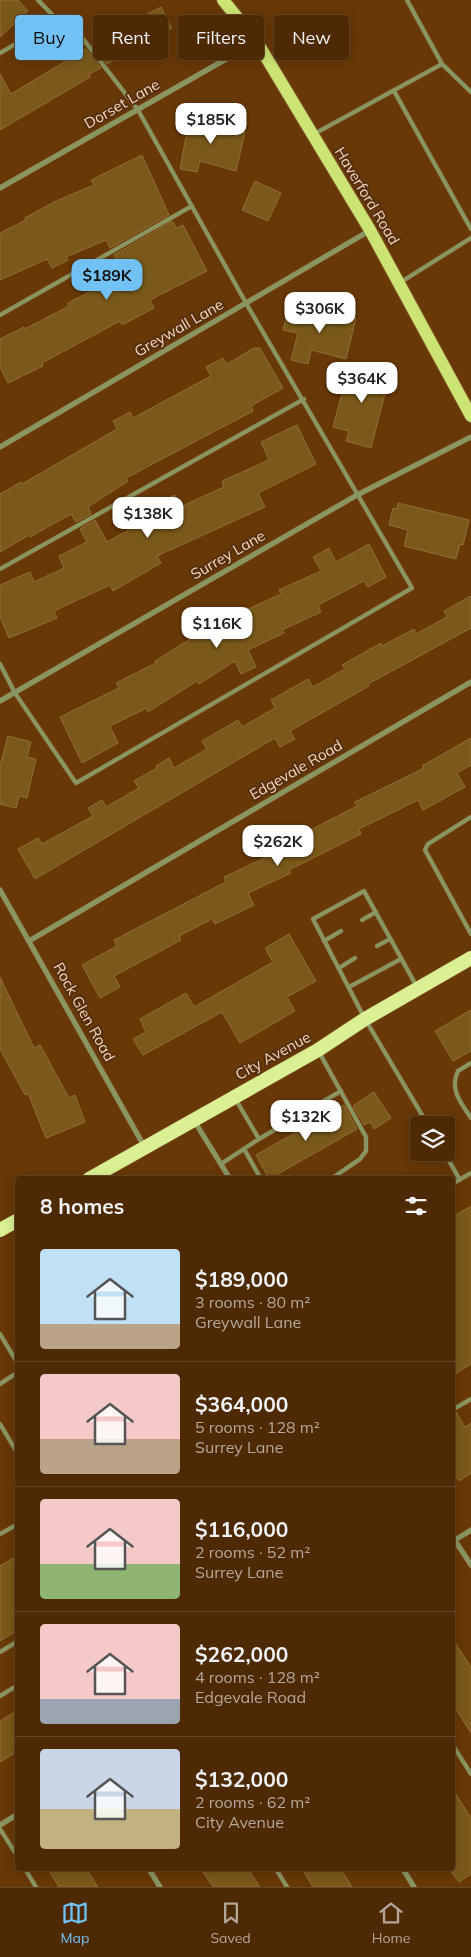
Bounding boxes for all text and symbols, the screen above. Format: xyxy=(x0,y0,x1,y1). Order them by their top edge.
chip: Buy xyxy=(15,15,83,60)
chip: Rent xyxy=(93,15,168,60)
chip: Filters xyxy=(178,15,264,60)
chip: New xyxy=(274,15,349,60)
street label: Dorset Lane xyxy=(81,74,163,133)
pin: $185K xyxy=(176,102,246,145)
text: $185K xyxy=(186,109,236,129)
street label: Haverford Road xyxy=(331,143,404,248)
pin: $189K xyxy=(72,258,142,301)
text: $189K xyxy=(82,265,132,285)
pin: $306K xyxy=(285,292,355,334)
street label: Greywall Lane xyxy=(131,294,227,361)
text: $306K xyxy=(295,298,345,318)
pin: $364K xyxy=(327,362,397,404)
text: $364K xyxy=(337,368,387,388)
pin: $138K xyxy=(113,496,183,539)
text: $138K xyxy=(123,503,173,523)
street label: Surrey Lane xyxy=(187,526,268,584)
pin: $116K xyxy=(182,606,252,649)
text: $116K xyxy=(192,613,242,633)
street label: Edgevale Road xyxy=(246,735,346,804)
pin: $262K xyxy=(243,824,313,867)
text: $262K xyxy=(253,831,303,851)
street label: Rock Glen Road xyxy=(49,959,119,1064)
street label: City Avenue xyxy=(232,1027,314,1084)
pin: $132K xyxy=(271,1100,341,1142)
text: $132K xyxy=(281,1106,331,1126)
map controls xyxy=(410,1116,455,1161)
button: layers xyxy=(410,1116,455,1161)
icon: filters xyxy=(402,1192,430,1220)
text: 8 homes xyxy=(40,1193,124,1219)
text: $189,000 xyxy=(195,1266,288,1292)
icon: home xyxy=(80,1269,140,1329)
text: 3 rooms · 80 m² xyxy=(195,1292,310,1312)
text: Greywall Lane xyxy=(195,1312,301,1332)
text: $364,000 xyxy=(195,1391,288,1417)
icon: home xyxy=(80,1394,140,1454)
text: 5 rooms · 128 m² xyxy=(195,1417,320,1437)
text: Surrey Lane xyxy=(195,1437,283,1457)
text: $116,000 xyxy=(195,1516,288,1542)
icon: home xyxy=(80,1519,140,1579)
text: 2 rooms · 52 m² xyxy=(195,1542,310,1562)
text: Surrey Lane xyxy=(195,1562,283,1582)
text: $262,000 xyxy=(195,1641,288,1667)
icon: home xyxy=(80,1644,140,1704)
text: 4 rooms · 128 m² xyxy=(195,1667,320,1687)
text: Edgevale Road xyxy=(195,1687,306,1707)
text: $132,000 xyxy=(195,1766,288,1792)
icon: home xyxy=(80,1769,140,1829)
text: 2 rooms · 62 m² xyxy=(195,1792,310,1812)
text: City Avenue xyxy=(195,1812,284,1832)
tab: Map xyxy=(61,1899,89,1947)
tab: Saved xyxy=(210,1899,251,1947)
tab: Home xyxy=(372,1899,410,1947)

